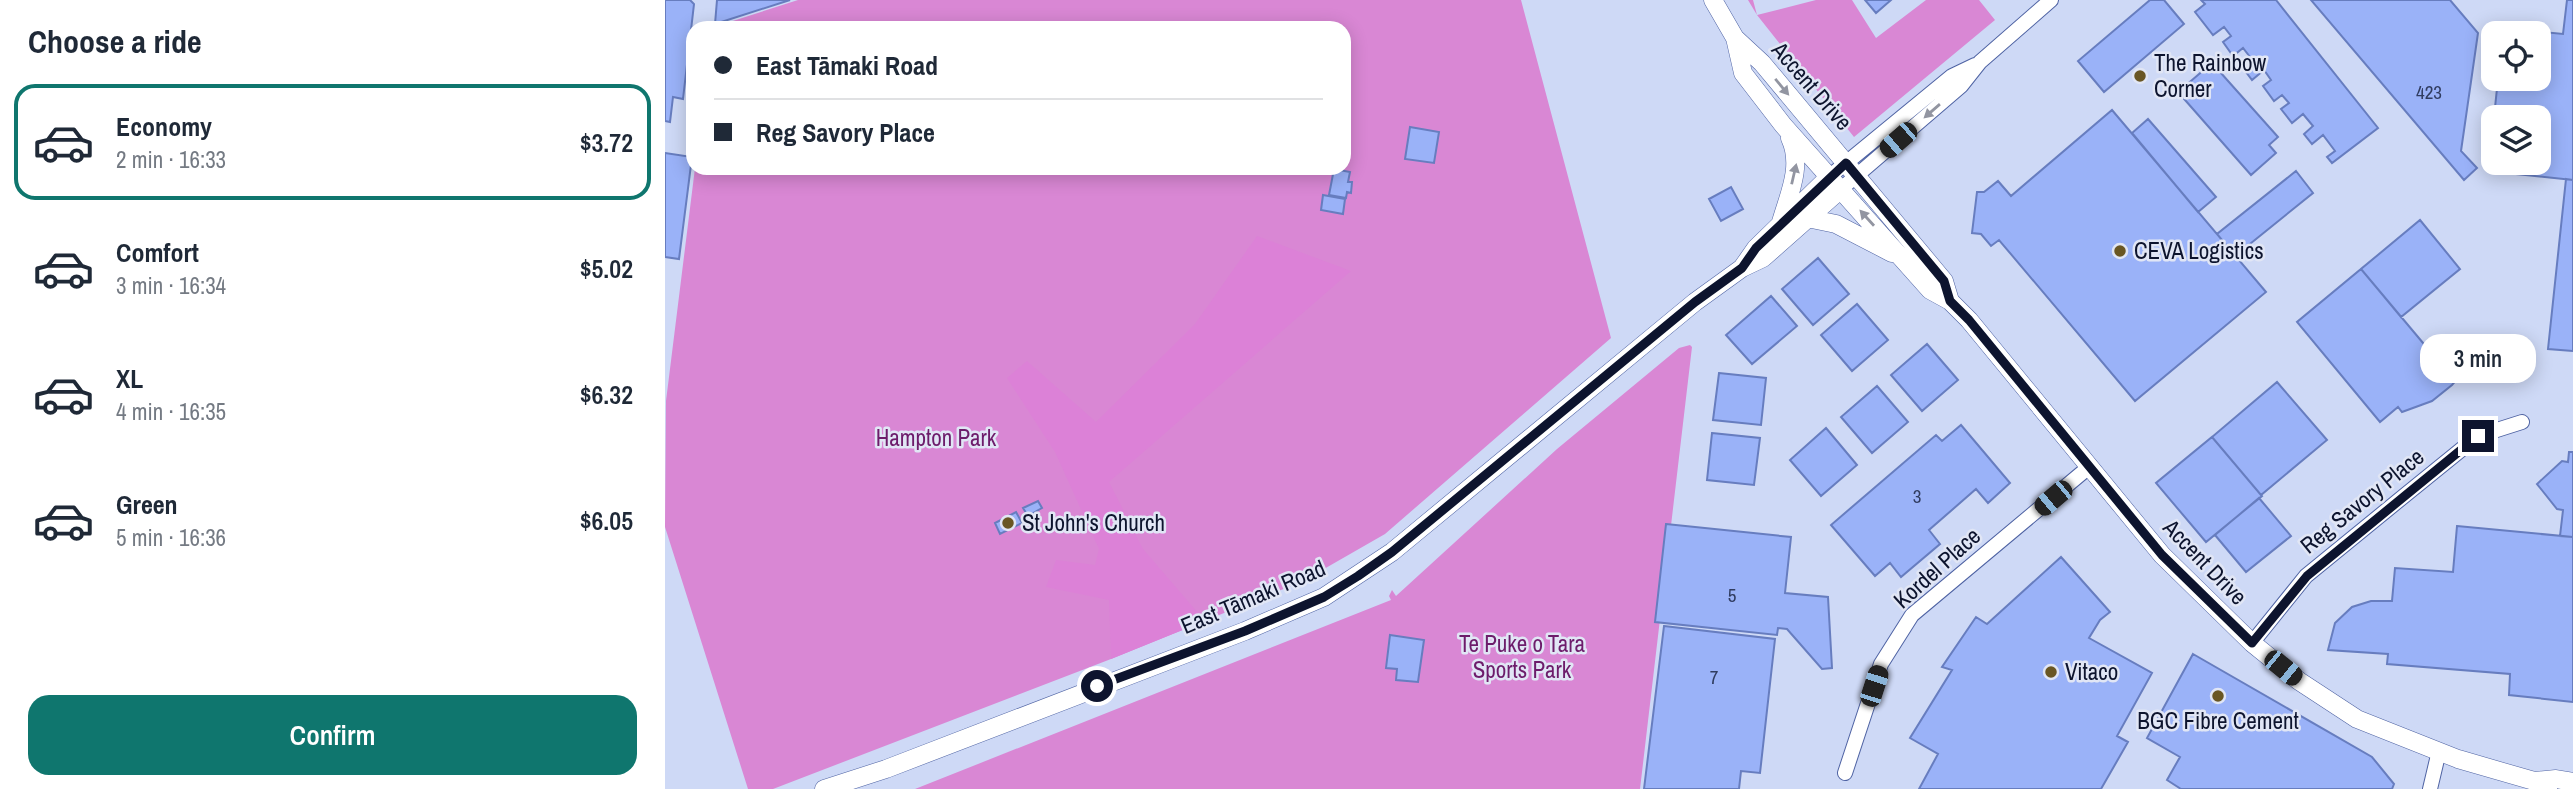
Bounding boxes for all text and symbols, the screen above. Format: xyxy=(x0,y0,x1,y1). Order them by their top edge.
text: Choose a ride xyxy=(28,20,202,63)
map controls xyxy=(2481,21,2551,175)
button: locate xyxy=(2481,21,2551,91)
street label: Accent Drive xyxy=(1765,34,1859,137)
place label: The Rainbow Corner xyxy=(2154,47,2267,104)
text: East Tāmaki Road xyxy=(756,48,938,83)
marker: The Rainbow Corner xyxy=(2132,68,2148,84)
one-way arrow xyxy=(1774,78,1789,95)
house number: 423 xyxy=(2416,79,2442,105)
one-way arrow xyxy=(1923,103,1941,119)
button: layers xyxy=(2481,105,2551,175)
text: Economy xyxy=(116,109,212,144)
icon: car xyxy=(32,111,95,174)
text: Reg Savory Place xyxy=(756,115,935,150)
car xyxy=(1876,118,1921,162)
text: $3.72 xyxy=(580,125,633,160)
text: 2 min · 16:33 xyxy=(116,144,226,175)
one-way arrow xyxy=(1789,163,1800,185)
one-way arrow xyxy=(1859,209,1875,227)
text: Comfort xyxy=(116,235,199,270)
place label: CEVA Logistics xyxy=(2134,235,2264,266)
icon: car xyxy=(32,237,95,300)
marker: CEVA Logistics xyxy=(2112,243,2128,259)
text: $5.02 xyxy=(580,251,633,286)
text: 3 min · 16:34 xyxy=(116,270,226,301)
callout: 3 min xyxy=(2420,334,2536,384)
text: 3 min xyxy=(2454,343,2502,374)
text: XL xyxy=(116,361,143,396)
icon: car xyxy=(32,363,95,426)
text: $6.32 xyxy=(580,377,633,412)
text: 4 min · 16:35 xyxy=(116,396,226,427)
route end xyxy=(2462,420,2494,452)
park label: Hampton Park xyxy=(876,422,997,453)
street label: Reg Savory Place xyxy=(2293,441,2430,560)
car xyxy=(2031,476,2076,520)
house number: 3 xyxy=(1913,483,1921,509)
text: Green xyxy=(116,487,178,522)
icon: car xyxy=(32,489,95,552)
text: $6.05 xyxy=(580,503,633,538)
place label: St John's Church xyxy=(1022,507,1165,538)
street label: Accent Drive xyxy=(2156,511,2254,611)
marker: St John's Church xyxy=(1000,515,1016,531)
street label: Kordel Place xyxy=(1887,520,1987,615)
text: 5 min · 16:36 xyxy=(116,522,226,553)
street label: East Tāmaki Road xyxy=(1176,552,1330,641)
house number: 5 xyxy=(1728,582,1737,608)
park label: Te Puke o Tara Sports Park xyxy=(1459,628,1585,685)
car xyxy=(2261,647,2306,689)
place label: Vitaco xyxy=(2065,656,2118,687)
car xyxy=(1858,663,1891,709)
house number: 7 xyxy=(1710,664,1719,690)
marker: Vitaco xyxy=(2043,664,2059,680)
route start xyxy=(1081,670,1113,702)
marker: BGC Fibre Cement xyxy=(2210,688,2226,704)
button: Confirm xyxy=(28,695,637,775)
place label: BGC Fibre Cement xyxy=(2137,705,2299,736)

